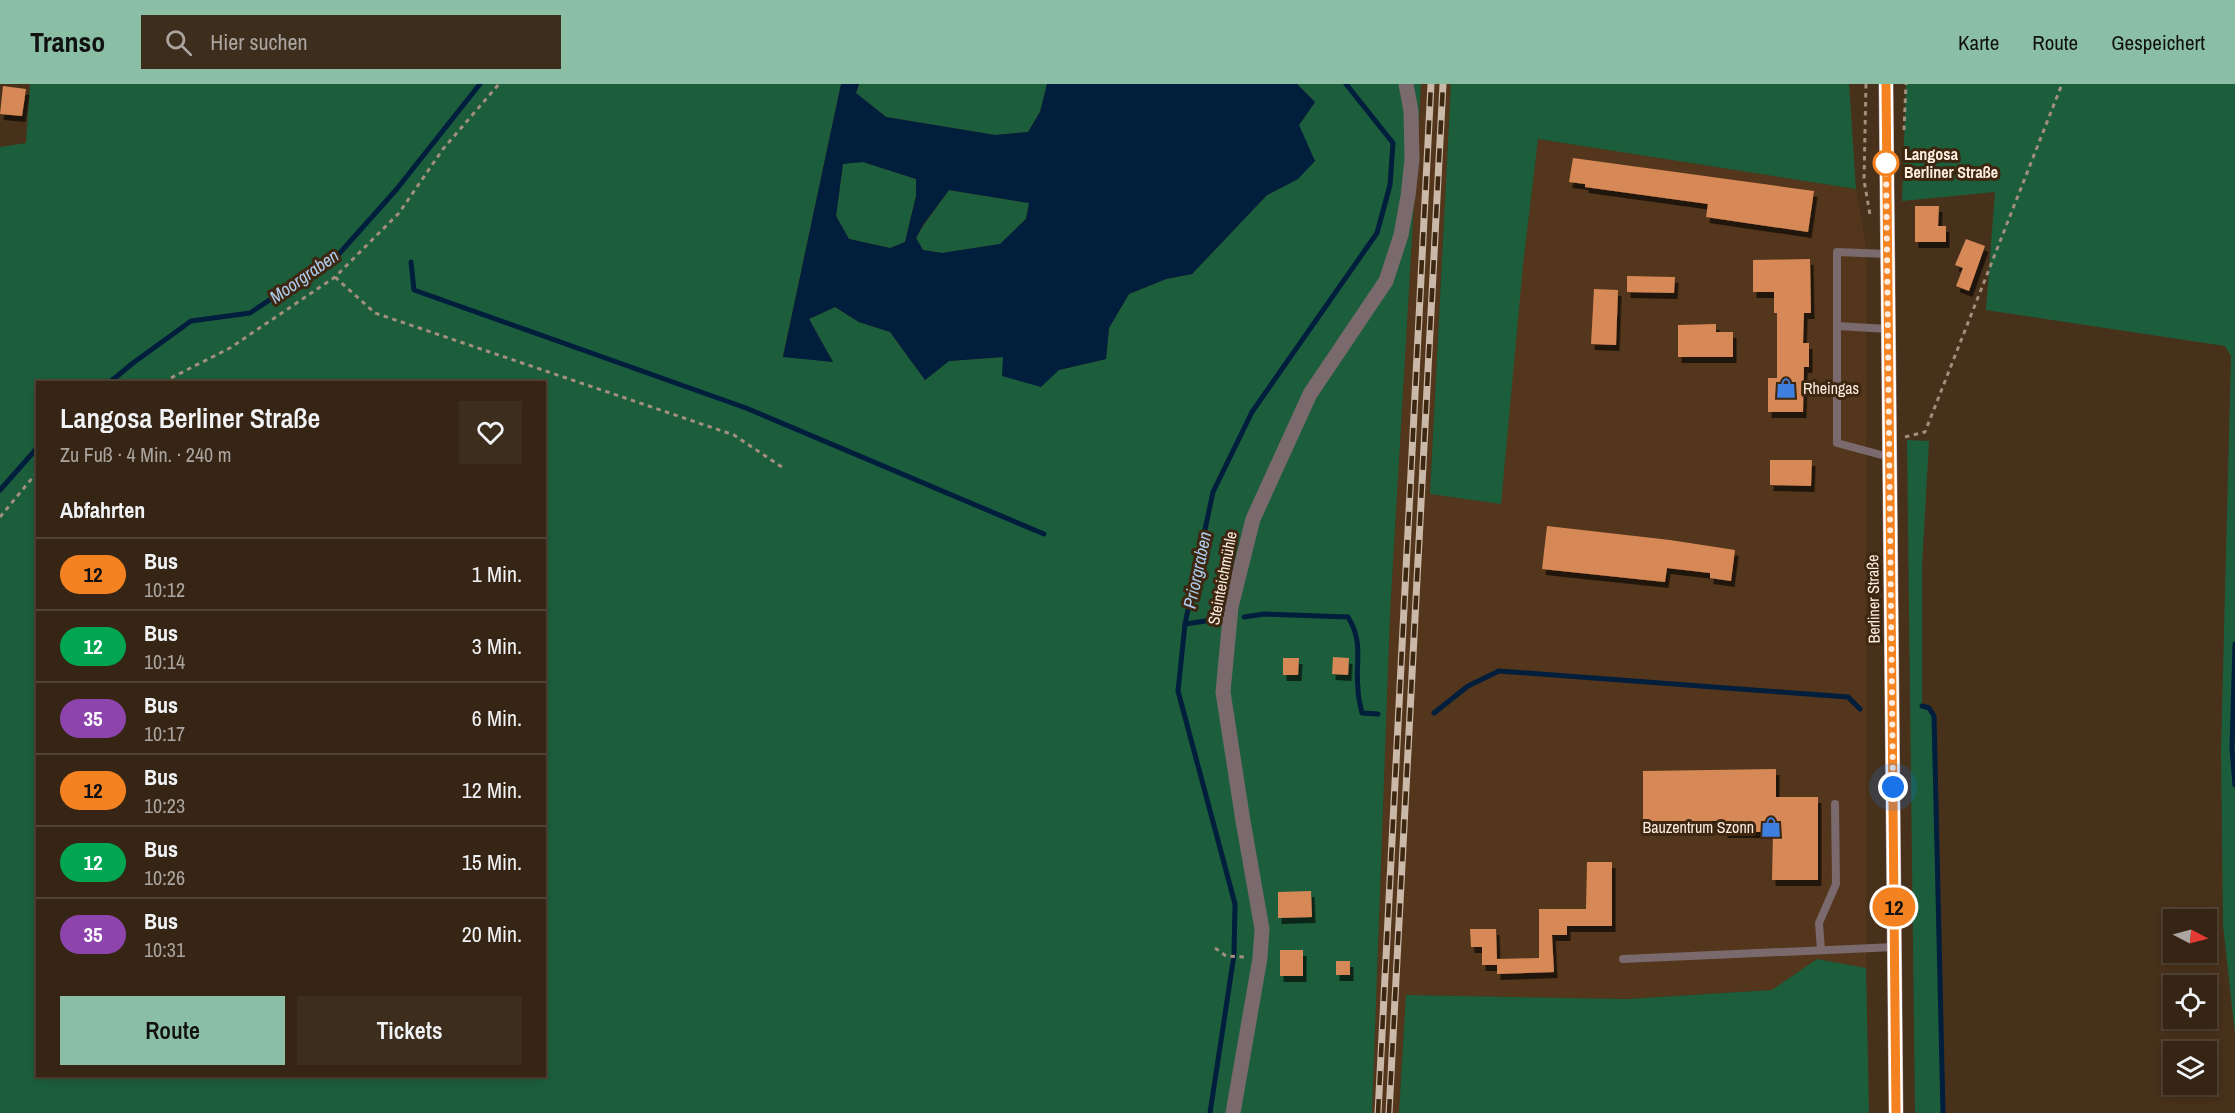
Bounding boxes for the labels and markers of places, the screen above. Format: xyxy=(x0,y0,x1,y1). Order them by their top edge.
place label: Langosa Berliner Straße xyxy=(1904,143,1998,183)
marker: Langosa Berliner Straße xyxy=(1873,150,1899,176)
shop icon: Rheingas xyxy=(1774,376,1798,400)
place label: Rheingas xyxy=(1803,377,1859,399)
shop icon: Bauzentrum Szonn xyxy=(1759,815,1783,839)
place label: Bauzentrum Szonn xyxy=(1642,816,1754,838)

